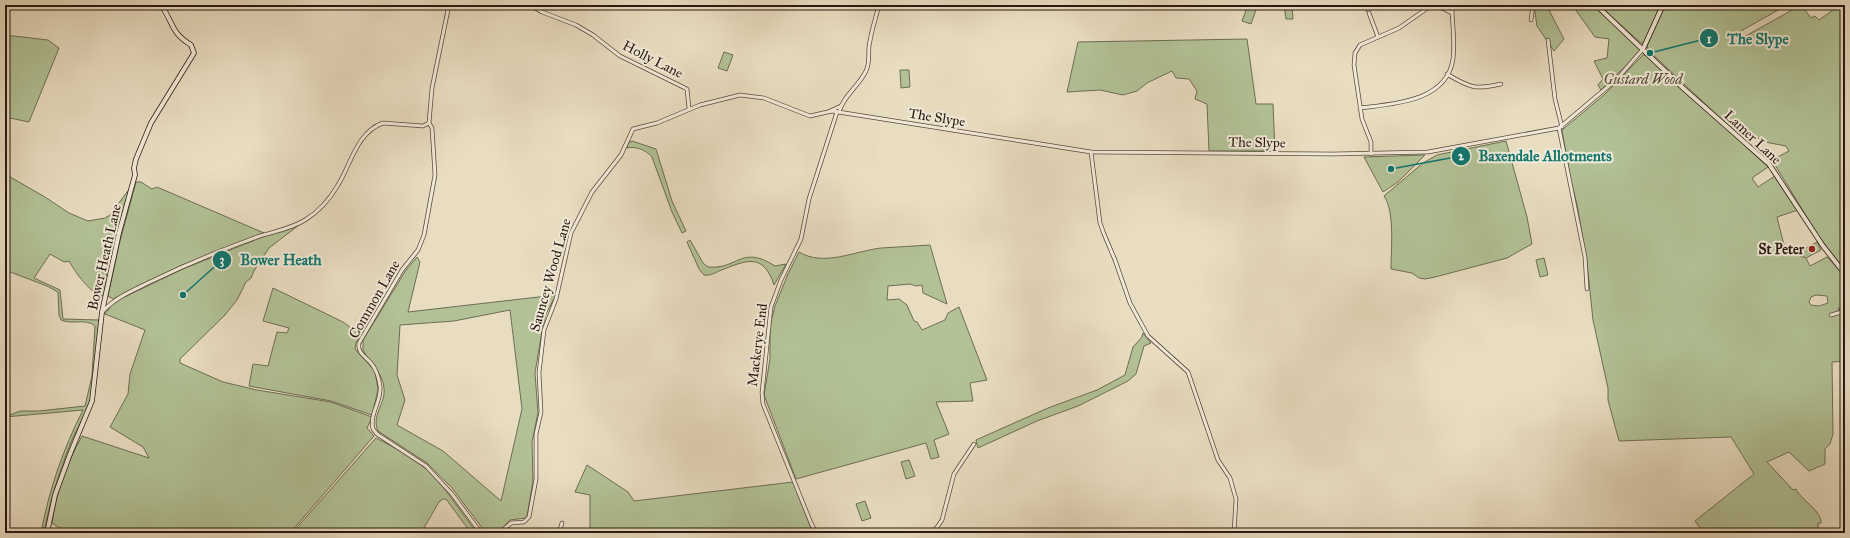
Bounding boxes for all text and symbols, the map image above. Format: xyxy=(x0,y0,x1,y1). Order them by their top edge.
callout: The Slype xyxy=(1699,25,1797,52)
text: The Slype xyxy=(1726,30,1789,49)
text: 1 xyxy=(1707,32,1712,46)
street label: Holly Lane xyxy=(620,37,686,82)
park label: Gustard Wood xyxy=(1604,71,1684,88)
street label: The Slype xyxy=(907,105,967,130)
street label: Lamer Lane xyxy=(1721,107,1785,168)
street label: The Slype xyxy=(1228,134,1286,152)
callout: Baxendale Allotments xyxy=(1451,143,1620,170)
text: Baxendale Allotments xyxy=(1478,147,1612,165)
text: 2 xyxy=(1458,149,1465,163)
street label: Bower Heath Lane xyxy=(84,202,125,312)
street label: Sauncey Wood Lane xyxy=(526,216,575,334)
place label: St Peter xyxy=(1758,241,1805,258)
marker: St Peter xyxy=(1807,244,1817,254)
callout: Bower Heath xyxy=(212,246,330,273)
text: Bower Heath xyxy=(240,251,322,269)
text: 3 xyxy=(220,253,225,268)
street label: Common Lane xyxy=(345,257,404,341)
street label: Mackerye End xyxy=(744,303,771,388)

